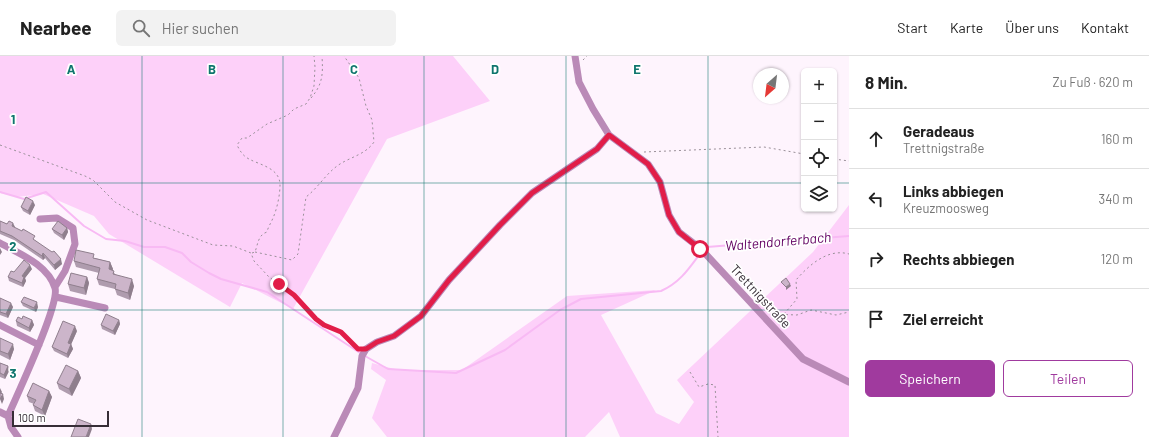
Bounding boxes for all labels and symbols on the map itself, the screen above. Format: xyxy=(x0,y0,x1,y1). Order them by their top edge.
text: A xyxy=(67,61,76,77)
text: B xyxy=(208,61,216,77)
text: C xyxy=(350,61,358,77)
text: D xyxy=(491,61,499,77)
text: E xyxy=(633,61,641,77)
north arrow xyxy=(753,68,789,104)
text: 1 xyxy=(11,111,15,127)
water label: Waltendorferbach xyxy=(724,228,832,254)
text: 2 xyxy=(9,238,17,254)
route start xyxy=(691,240,709,258)
street label: Trettnigstraße xyxy=(727,261,795,331)
route end xyxy=(270,275,288,293)
text: 3 xyxy=(9,365,17,381)
scale bar xyxy=(12,409,109,428)

